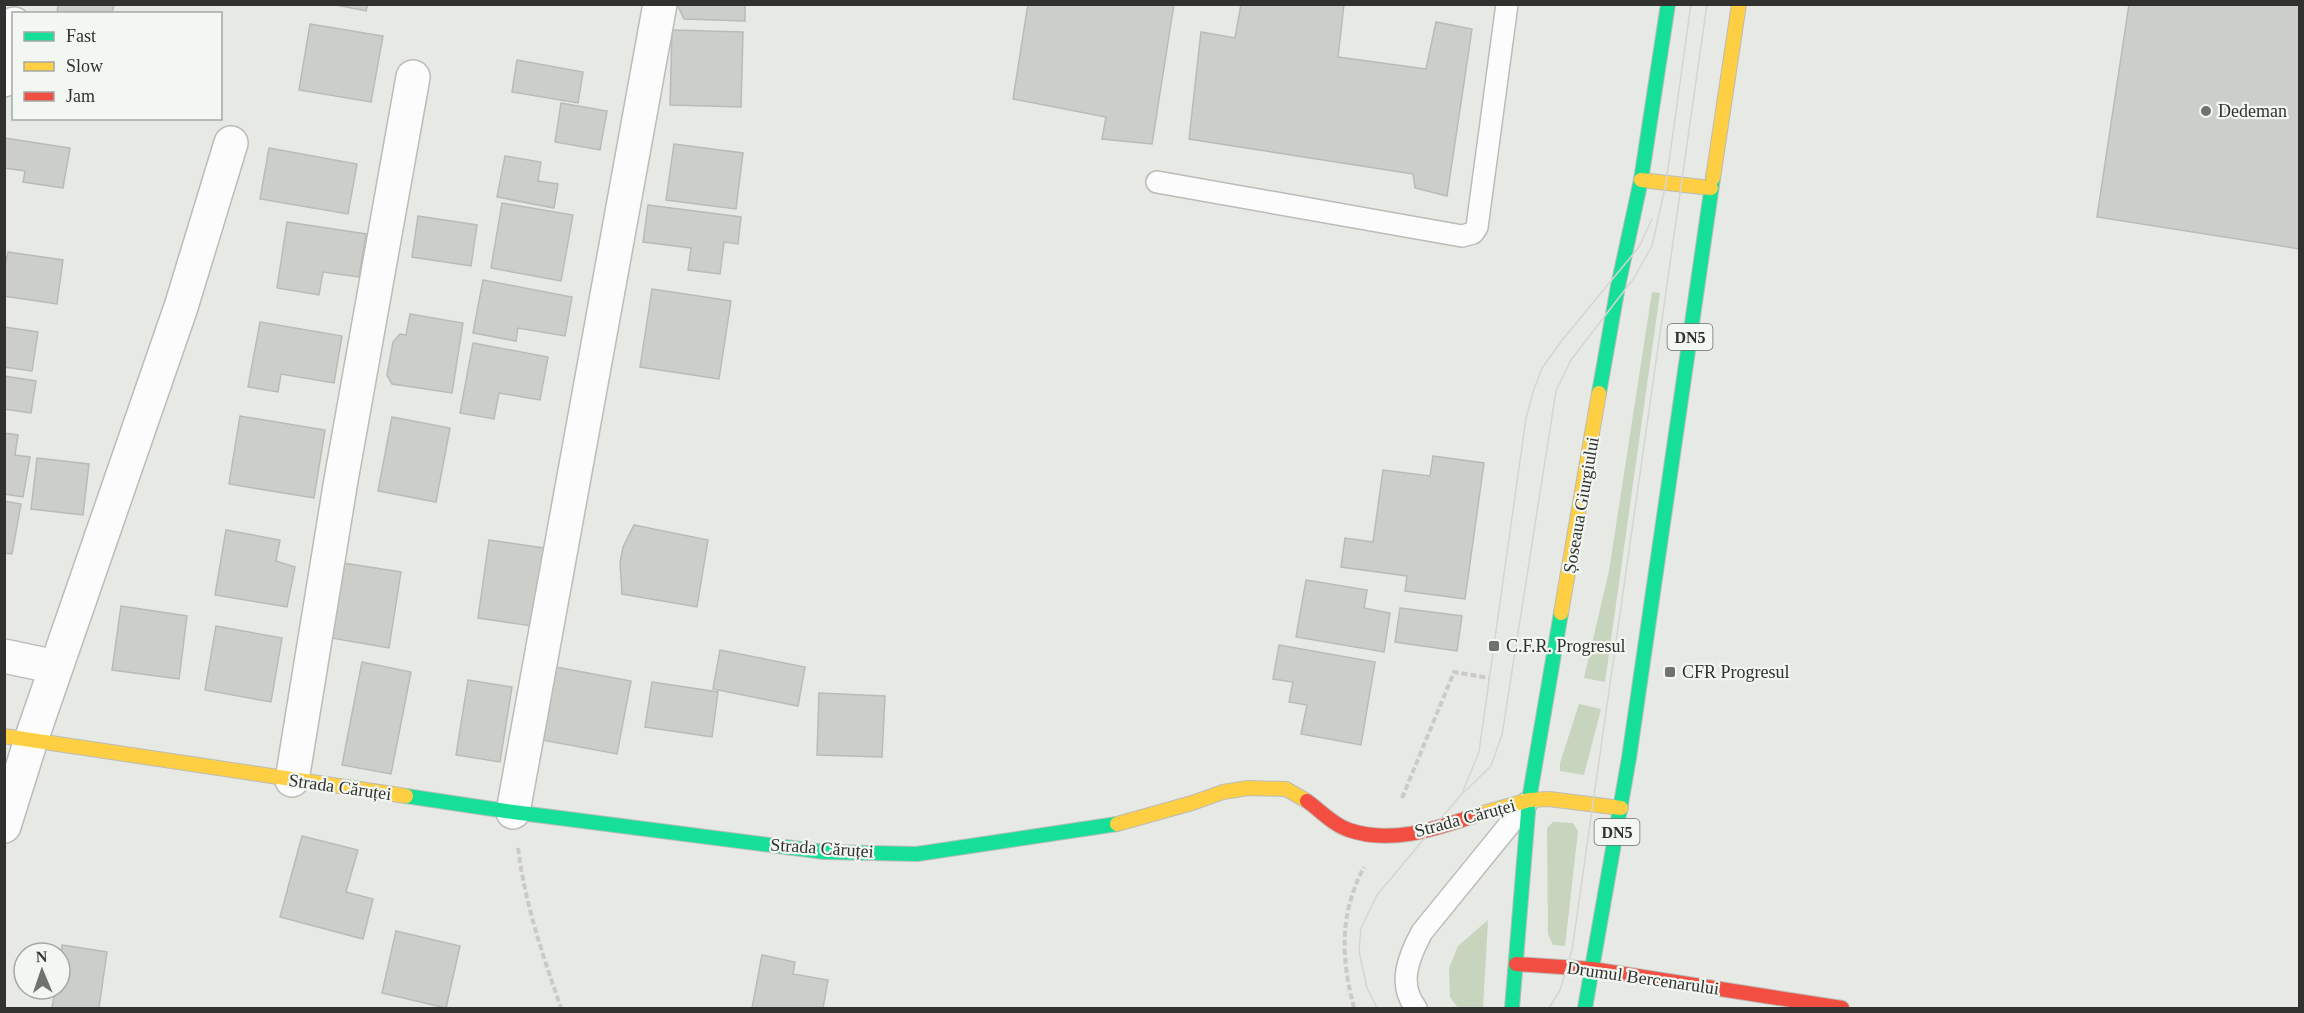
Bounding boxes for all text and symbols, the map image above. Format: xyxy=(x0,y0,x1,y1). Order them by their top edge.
legend xyxy=(12,12,222,120)
text: Fast xyxy=(66,26,96,46)
text: Slow xyxy=(66,56,103,76)
text: Jam xyxy=(66,86,95,106)
place label: Dedeman xyxy=(2218,101,2287,121)
marker: Dedeman xyxy=(2199,104,2213,118)
road number: DN5 xyxy=(1668,324,1712,350)
street label: Șoseaua Giurgiului xyxy=(1559,435,1603,575)
place label: C.F.R. Progresul xyxy=(1506,636,1626,656)
marker: C.F.R. Progresul xyxy=(1487,639,1501,653)
place label: CFR Progresul xyxy=(1682,662,1790,682)
marker: CFR Progresul xyxy=(1663,665,1677,679)
street label: Strada Căruței xyxy=(287,770,393,804)
street label: Strada Căruței xyxy=(1412,795,1518,841)
road number: DN5 xyxy=(1594,819,1640,845)
street label: Strada Căruței xyxy=(770,834,874,862)
north arrow xyxy=(12,941,72,1001)
text: N xyxy=(35,948,48,965)
street label: Drumul Bercenarului xyxy=(1566,957,1720,999)

